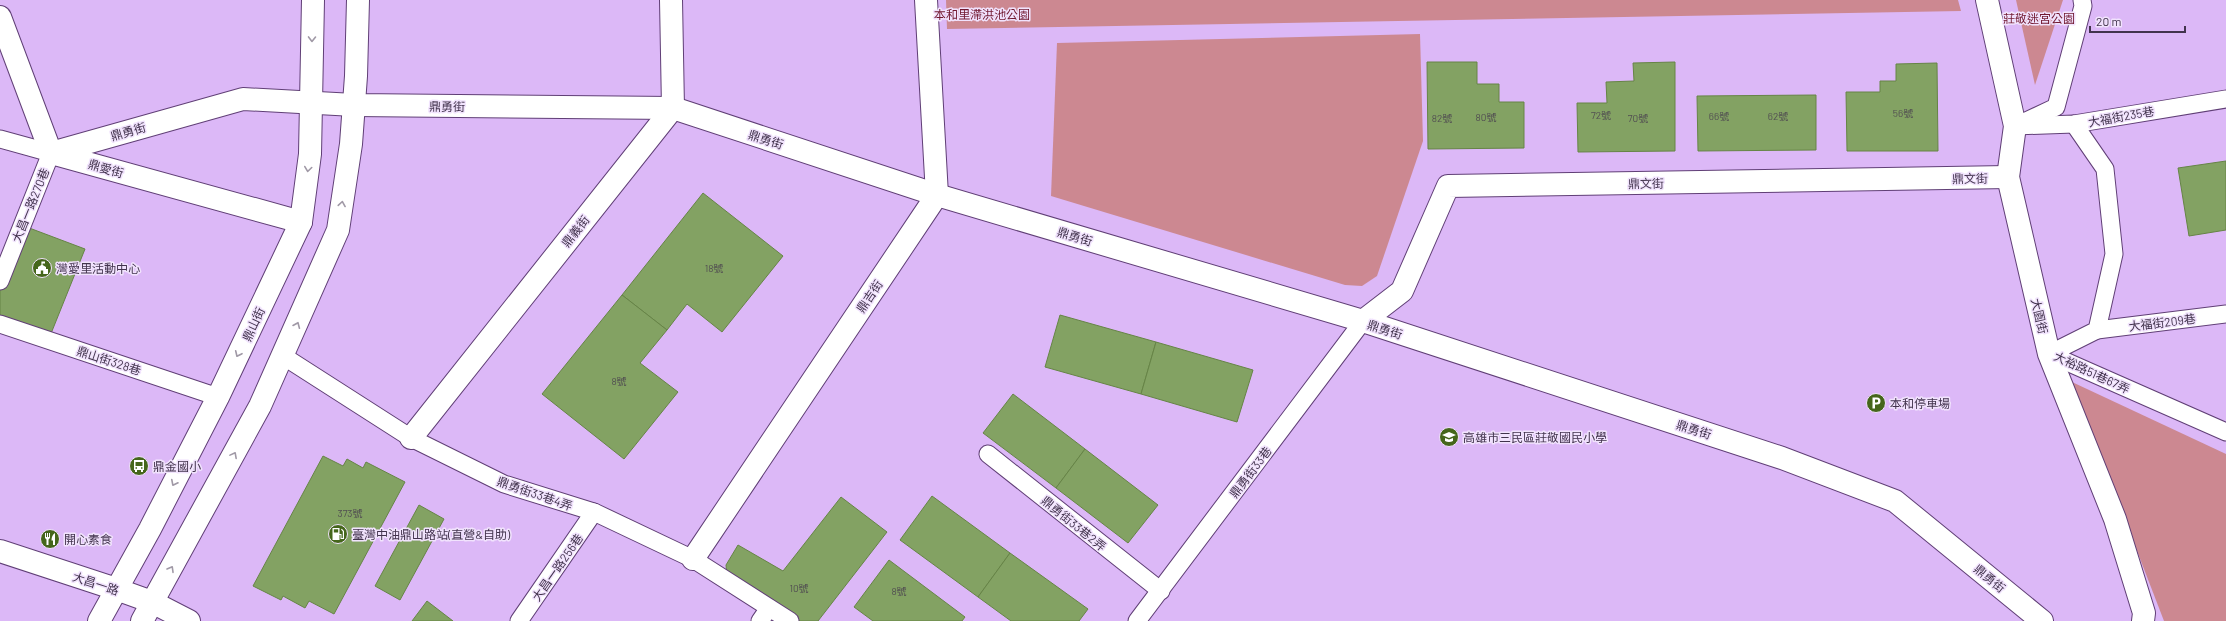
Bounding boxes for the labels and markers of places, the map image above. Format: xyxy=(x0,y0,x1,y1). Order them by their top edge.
public building icon: 灣愛里活動中心 xyxy=(31,257,53,279)
place label: 灣愛里活動中心 xyxy=(56,261,140,275)
parking icon: 本和停車場 xyxy=(1865,392,1887,414)
place label: 本和停車場 xyxy=(1890,396,1950,410)
school or university icon: 高雄市三民區莊敬國民小學 xyxy=(1438,426,1460,448)
place label: 高雄市三民區莊敬國民小學 xyxy=(1463,430,1607,444)
bus stop icon: 鼎金國小 xyxy=(128,455,150,477)
place label: 鼎金國小 xyxy=(153,459,201,473)
fuel station icon: 臺灣中油鼎山路站(直營&自助) xyxy=(327,523,349,545)
place label: 臺灣中油鼎山路站(直營&自助) xyxy=(352,527,511,541)
restaurant icon: 開心素食 xyxy=(39,528,61,550)
place label: 開心素食 xyxy=(64,532,112,546)

